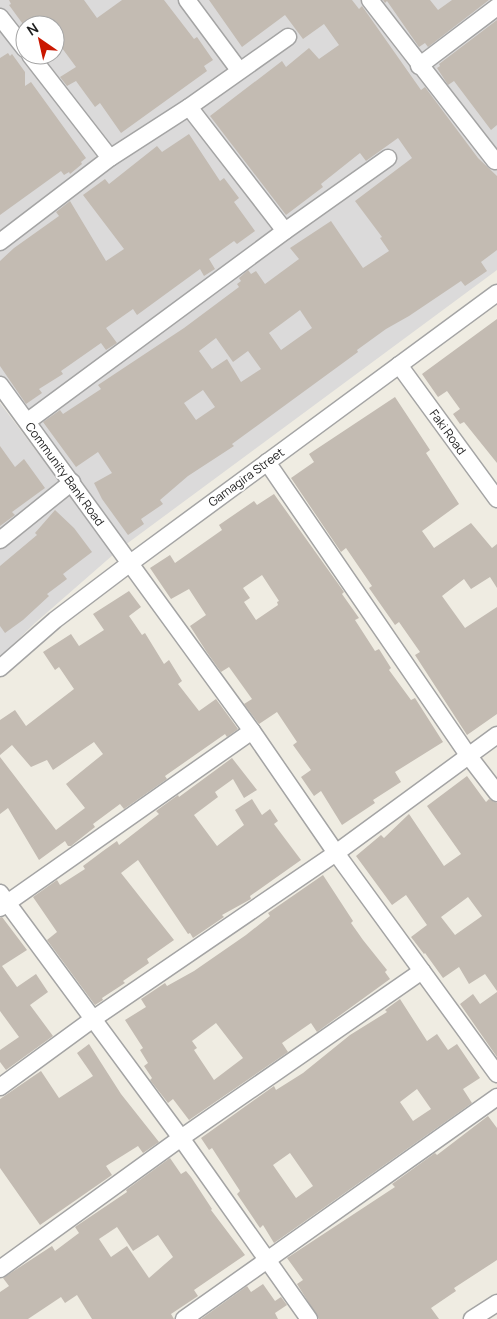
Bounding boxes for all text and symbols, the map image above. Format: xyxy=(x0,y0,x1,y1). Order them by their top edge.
north arrow xyxy=(15,15,65,65)
text: N xyxy=(23,18,42,39)
street label: Faki Road xyxy=(426,406,470,458)
street label: Community Bank Road xyxy=(22,419,108,529)
street label: Gamagira Street xyxy=(204,443,288,510)

